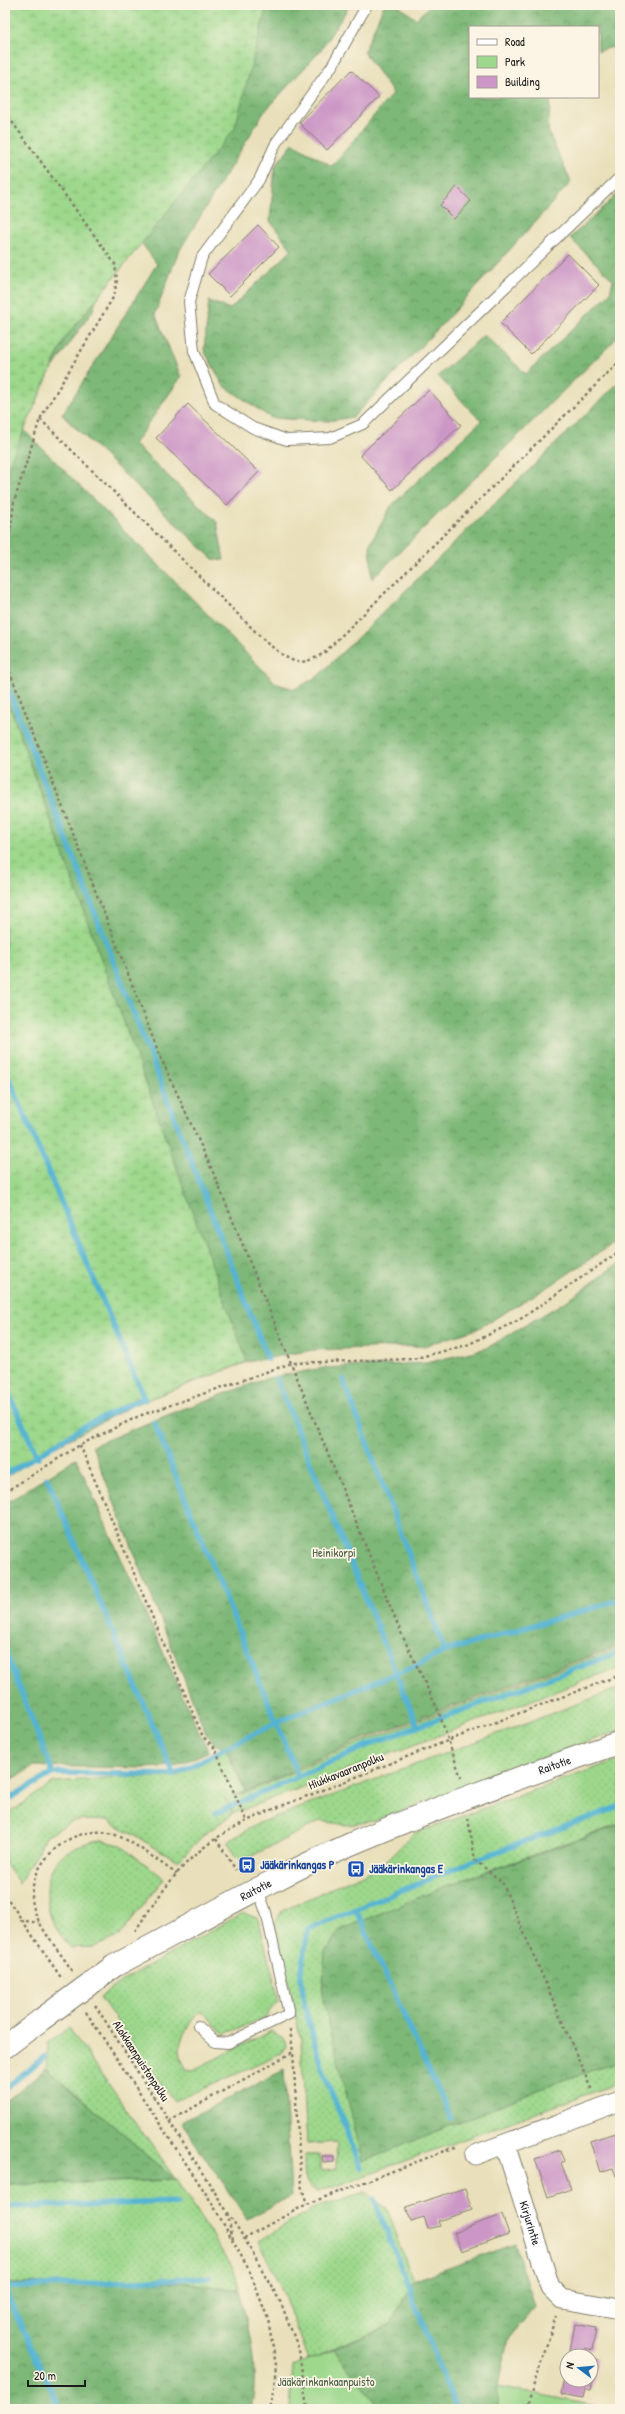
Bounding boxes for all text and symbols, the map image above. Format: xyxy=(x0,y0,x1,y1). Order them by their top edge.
legend xyxy=(469,26,599,98)
text: Road xyxy=(505,33,525,50)
text: Park xyxy=(505,53,525,70)
text: Building xyxy=(505,73,540,90)
park label: Heinikorpi xyxy=(312,1544,356,1561)
street label: Hiukkavaaranpolku xyxy=(306,1748,386,1793)
street label: Raitotie xyxy=(536,1751,573,1778)
bus stop icon: Jääkärinkangas P xyxy=(237,1855,257,1875)
place label: Jääkärinkangas P xyxy=(260,1856,335,1874)
bus stop icon: Jääkärinkangas E xyxy=(346,1859,366,1879)
place label: Jääkärinkangas E xyxy=(369,1860,444,1878)
street label: Raitotie xyxy=(237,1874,275,1905)
street label: Alokkaanpuistonpolku xyxy=(109,2017,174,2105)
street label: Kirjurintie xyxy=(515,2199,545,2248)
north arrow xyxy=(559,2348,599,2388)
text: N xyxy=(562,2360,577,2370)
scale bar xyxy=(28,2362,85,2388)
text: 20 m xyxy=(34,2367,56,2384)
park label: Jääkärinkankaanpuisto xyxy=(277,2373,375,2390)

